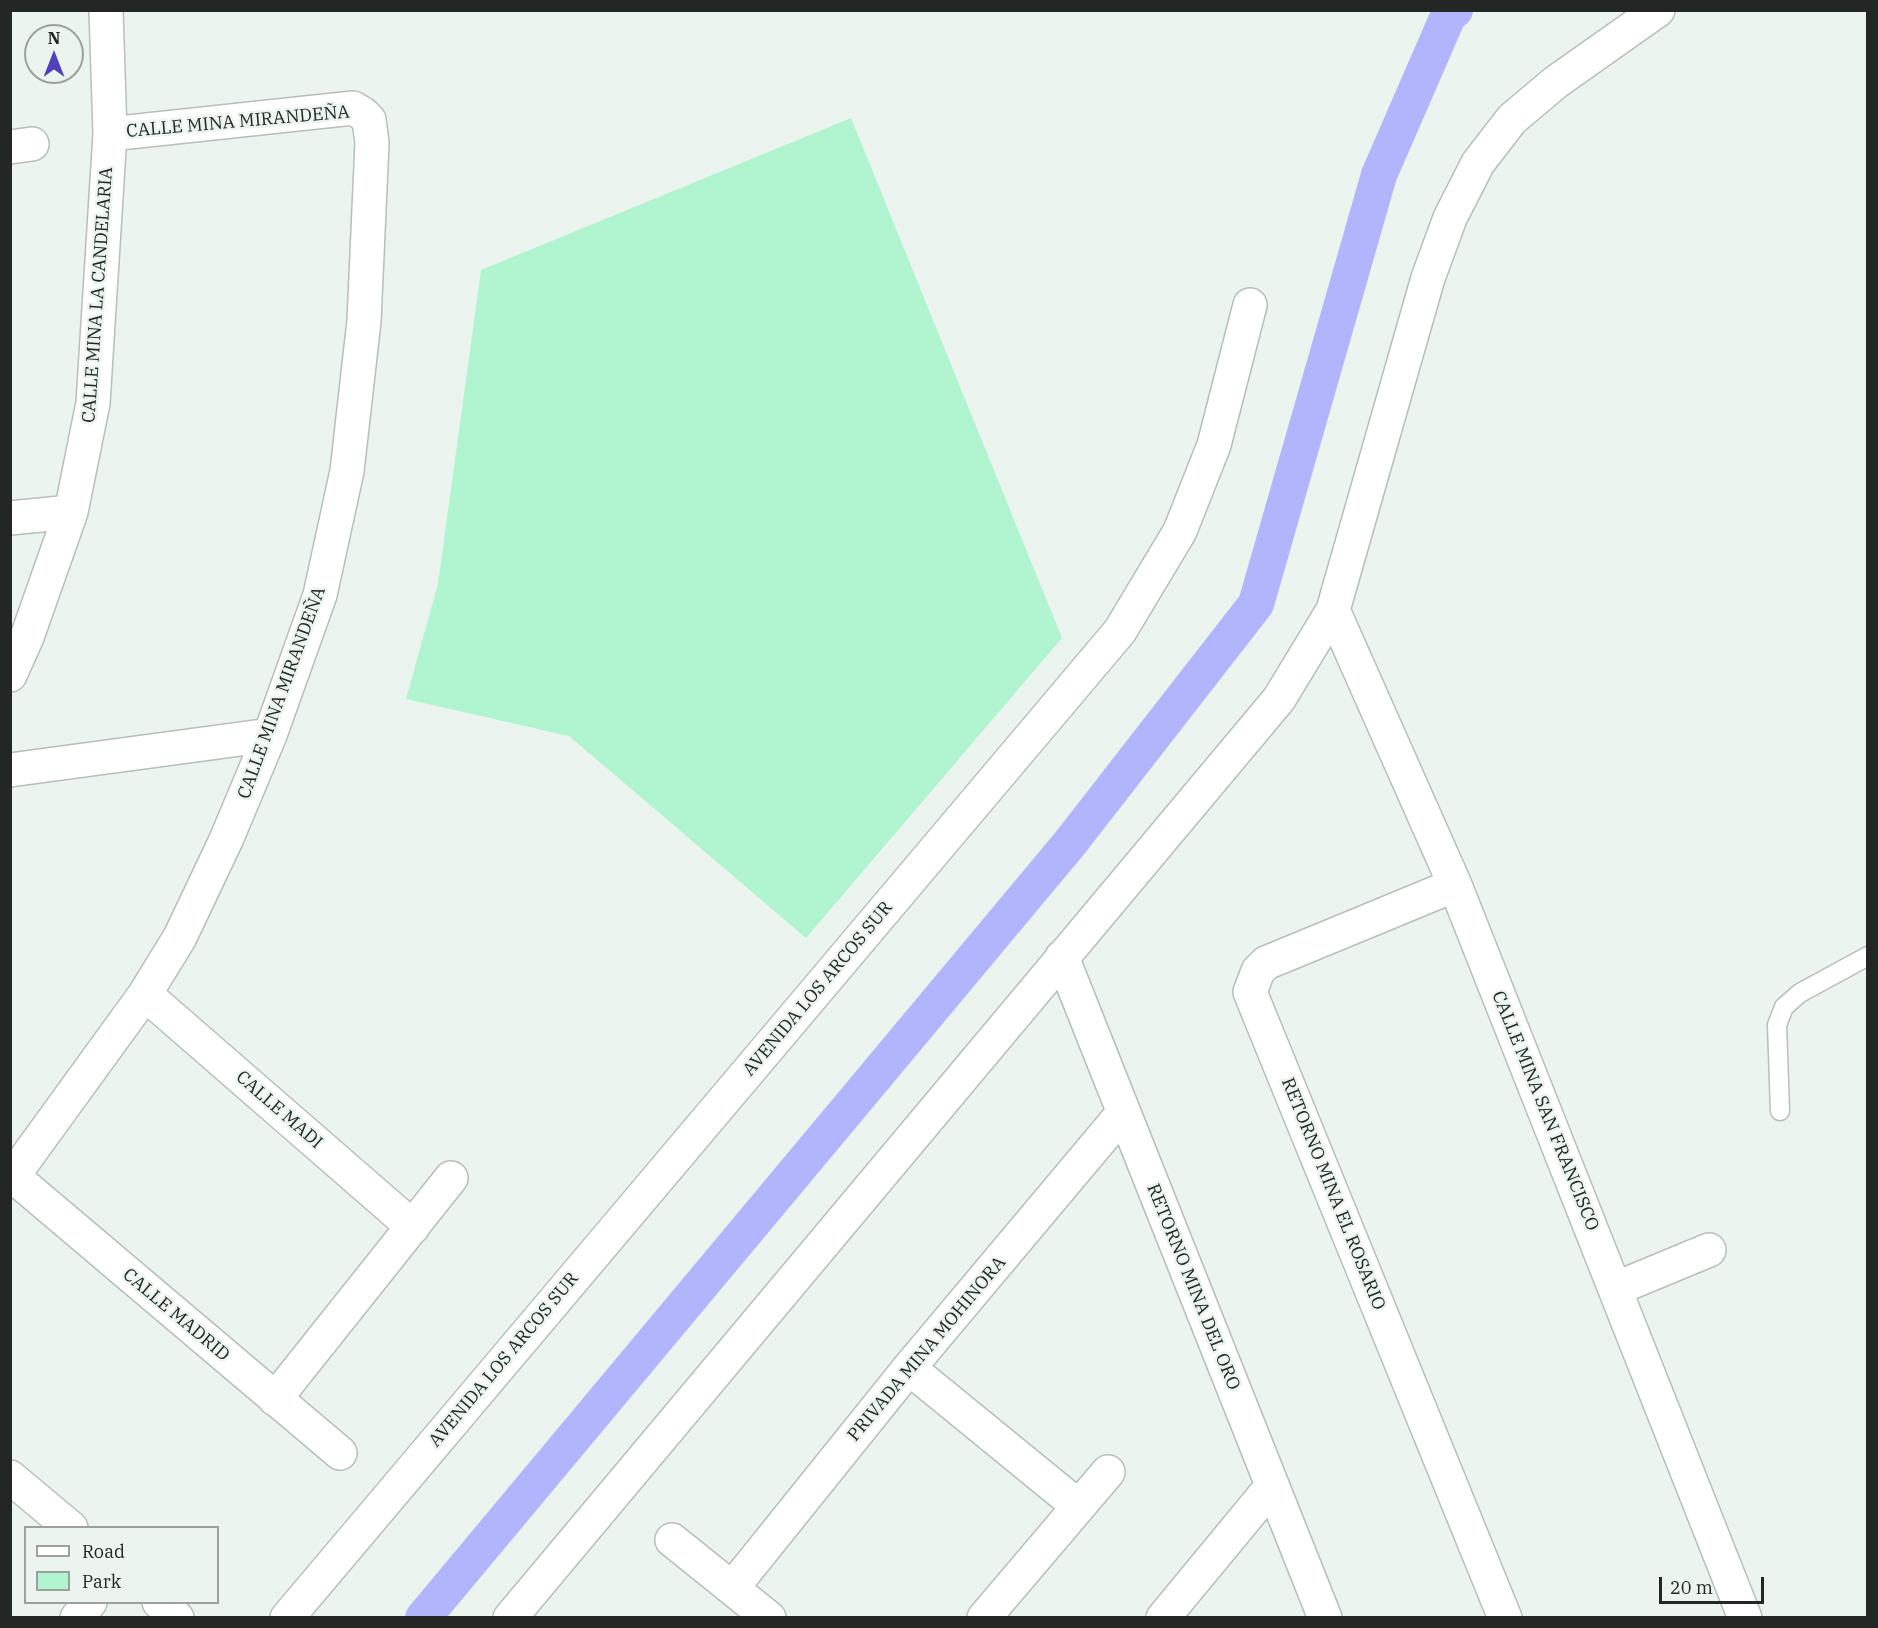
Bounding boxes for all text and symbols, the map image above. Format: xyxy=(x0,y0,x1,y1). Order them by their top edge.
north arrow xyxy=(24,24,84,84)
text: N xyxy=(48,28,60,48)
street label: CALLE MINA MIRANDEÑA xyxy=(125,101,351,143)
street label: CALLE MINA LA CANDELARIA xyxy=(78,166,118,424)
street label: CALLE MINA MIRANDEÑA xyxy=(234,584,330,802)
street label: AVENIDA LOS ARCOS SUR xyxy=(739,897,897,1081)
street label: CALLE MINA SAN FRANCISCO xyxy=(1487,988,1603,1234)
street label: CALLE MADI xyxy=(231,1066,327,1154)
street label: RETORNO MINA EL ROSARIO xyxy=(1276,1075,1390,1313)
street label: RETORNO MINA DEL ORO xyxy=(1142,1181,1244,1393)
street label: PRIVADA MINA MOHINORA xyxy=(843,1252,1011,1446)
street label: CALLE MADRID xyxy=(118,1264,234,1366)
street label: AVENIDA LOS ARCOS SUR xyxy=(425,1268,583,1452)
legend xyxy=(24,1526,219,1604)
text: Road xyxy=(82,1540,125,1563)
scale bar xyxy=(1662,1565,1767,1603)
text: Park xyxy=(82,1570,121,1593)
text: 20 m xyxy=(1670,1576,1713,1599)

